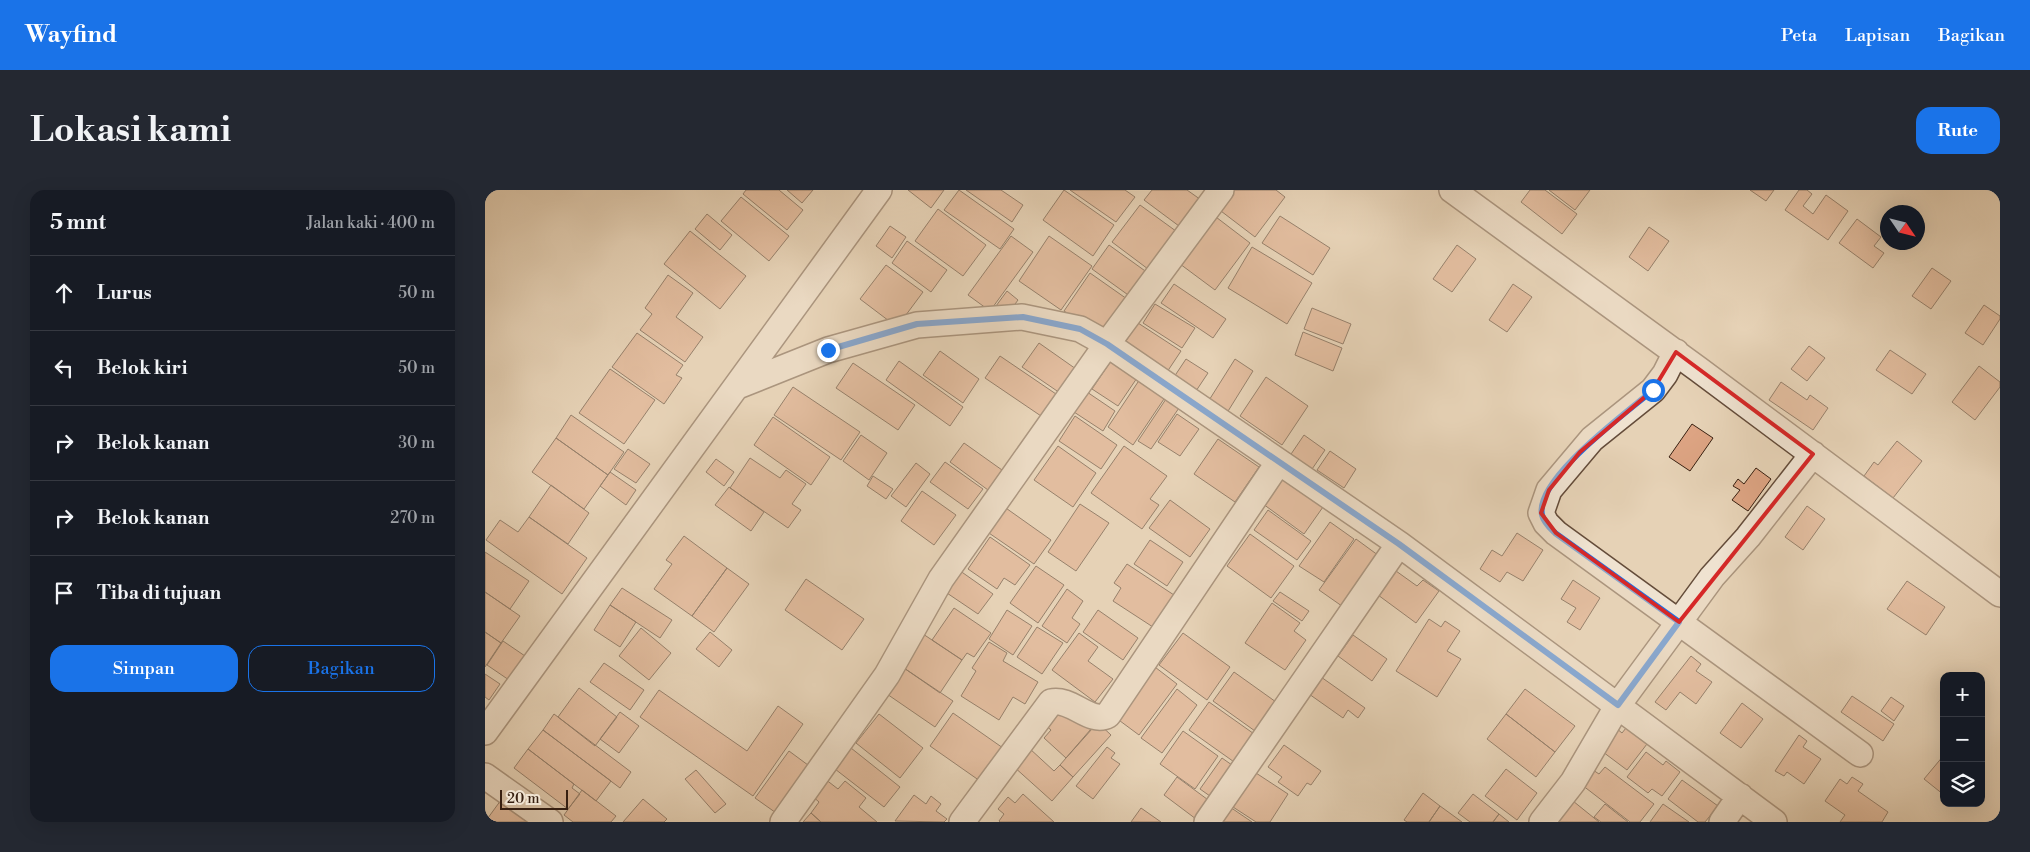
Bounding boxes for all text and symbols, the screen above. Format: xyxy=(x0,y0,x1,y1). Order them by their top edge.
text: Wayfind xyxy=(25,20,117,50)
text: Peta xyxy=(1781,24,1817,47)
text: Lapisan xyxy=(1845,24,1910,47)
text: Bagikan xyxy=(1938,24,2005,47)
button: Rute xyxy=(1916,107,2000,154)
text: Lokasi kami xyxy=(30,109,231,152)
north arrow xyxy=(1880,205,1925,250)
text: 5 mnt xyxy=(50,210,106,236)
text: Jalan kaki · 400 m xyxy=(307,213,435,233)
icon: ahead xyxy=(50,279,78,307)
text: Lurus xyxy=(97,281,152,305)
text: 50 m xyxy=(398,283,435,303)
route end xyxy=(817,339,840,362)
icon: left xyxy=(50,354,78,382)
text: Belok kiri xyxy=(97,356,187,380)
text: 50 m xyxy=(398,358,435,378)
route start xyxy=(1642,379,1665,402)
icon: right xyxy=(50,429,78,457)
text: Belok kanan xyxy=(97,431,210,455)
text: 30 m xyxy=(398,433,435,453)
icon: right xyxy=(50,504,78,532)
text: Belok kanan xyxy=(97,506,210,530)
text: 270 m xyxy=(390,508,435,528)
icon: arrive xyxy=(50,579,78,607)
text: Tiba di tujuan xyxy=(97,581,221,605)
button: Simpan xyxy=(50,645,238,692)
button: Bagikan xyxy=(248,645,435,692)
map controls xyxy=(1940,672,1985,807)
button: + xyxy=(1940,672,1985,717)
button: − xyxy=(1940,717,1985,762)
button: layers xyxy=(1940,762,1985,807)
scale bar xyxy=(500,787,567,810)
text: 20 m xyxy=(507,790,539,808)

